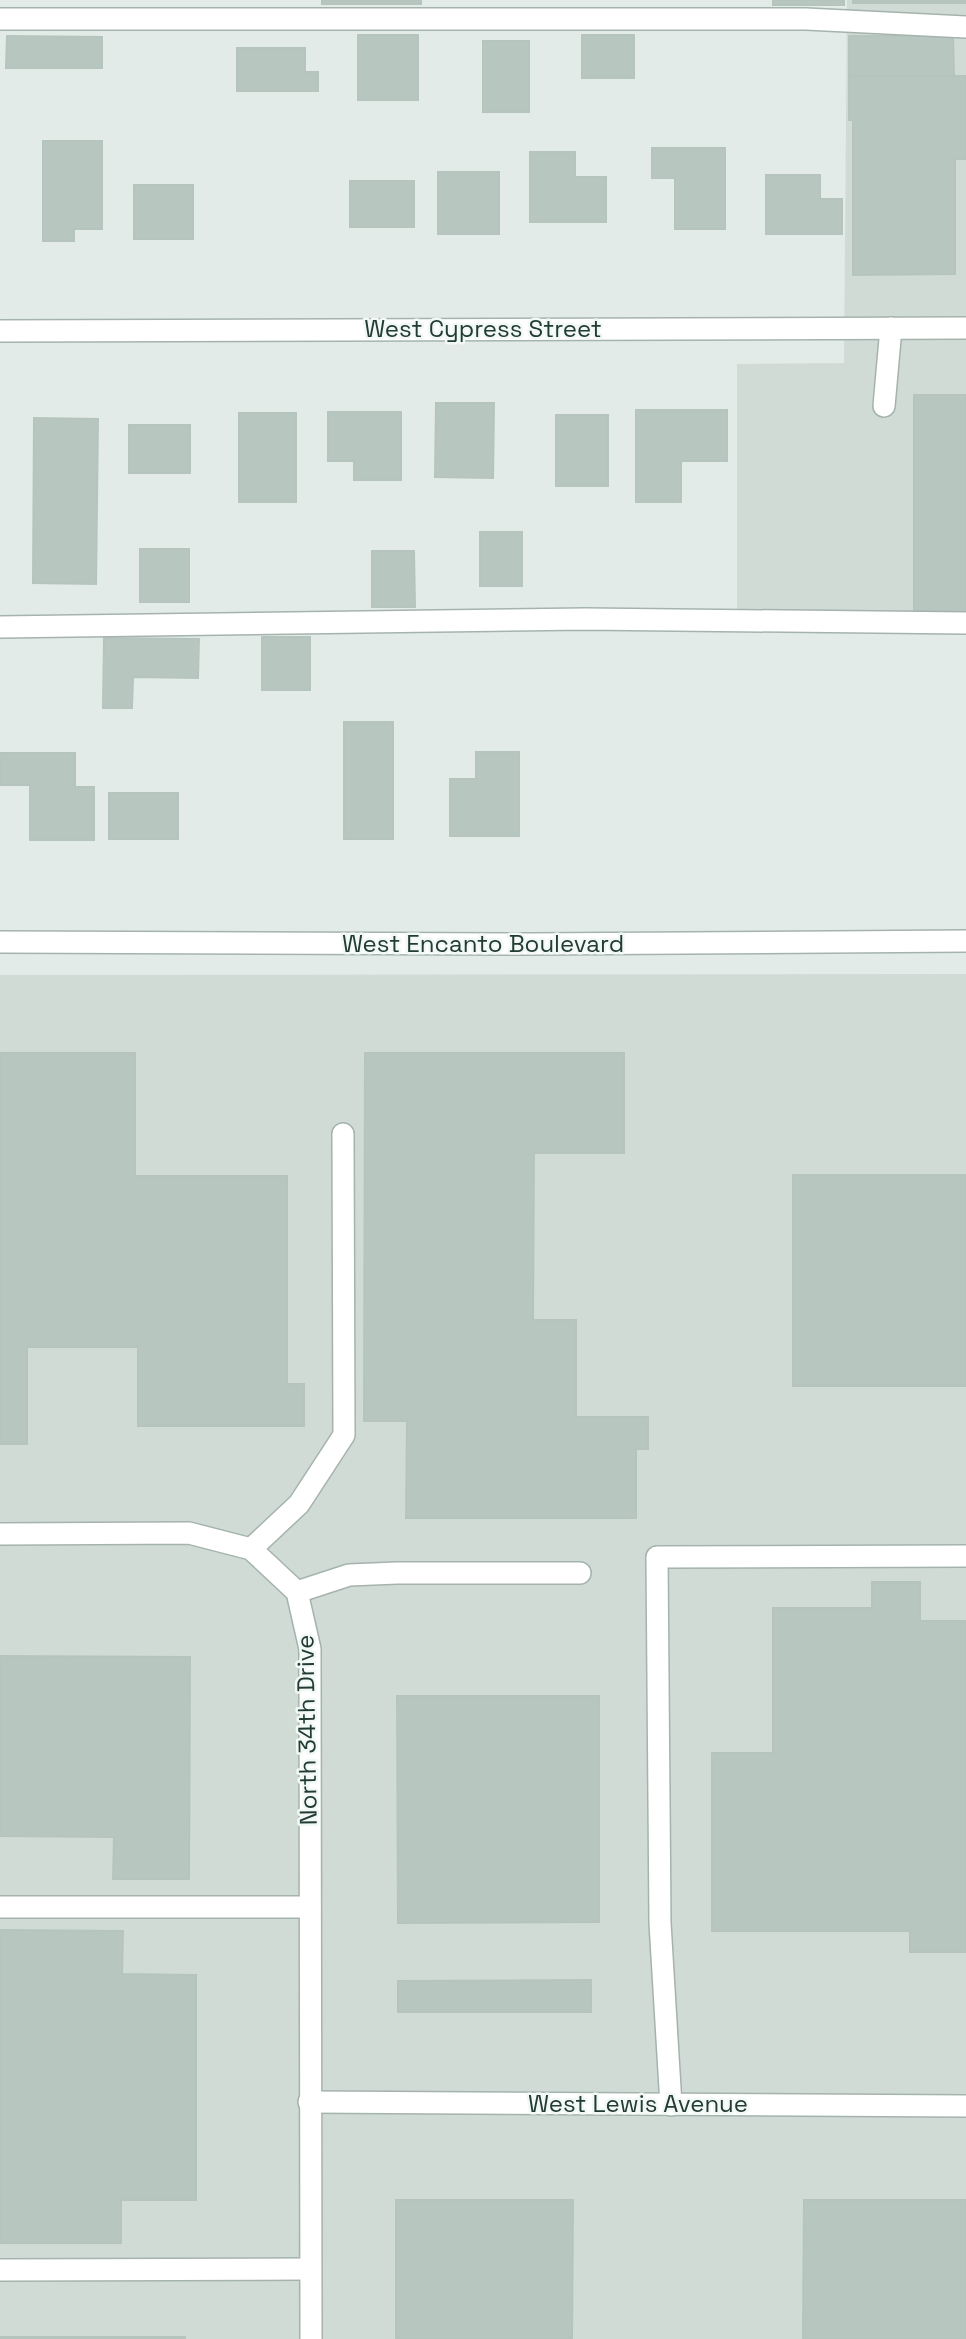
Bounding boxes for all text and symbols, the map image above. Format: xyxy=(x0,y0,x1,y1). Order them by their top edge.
street label: West Cypress Street xyxy=(364,313,602,344)
street label: West Encanto Boulevard xyxy=(342,928,624,959)
street label: North 34th Drive xyxy=(289,1634,324,1826)
street label: West Lewis Avenue xyxy=(528,2088,748,2119)

